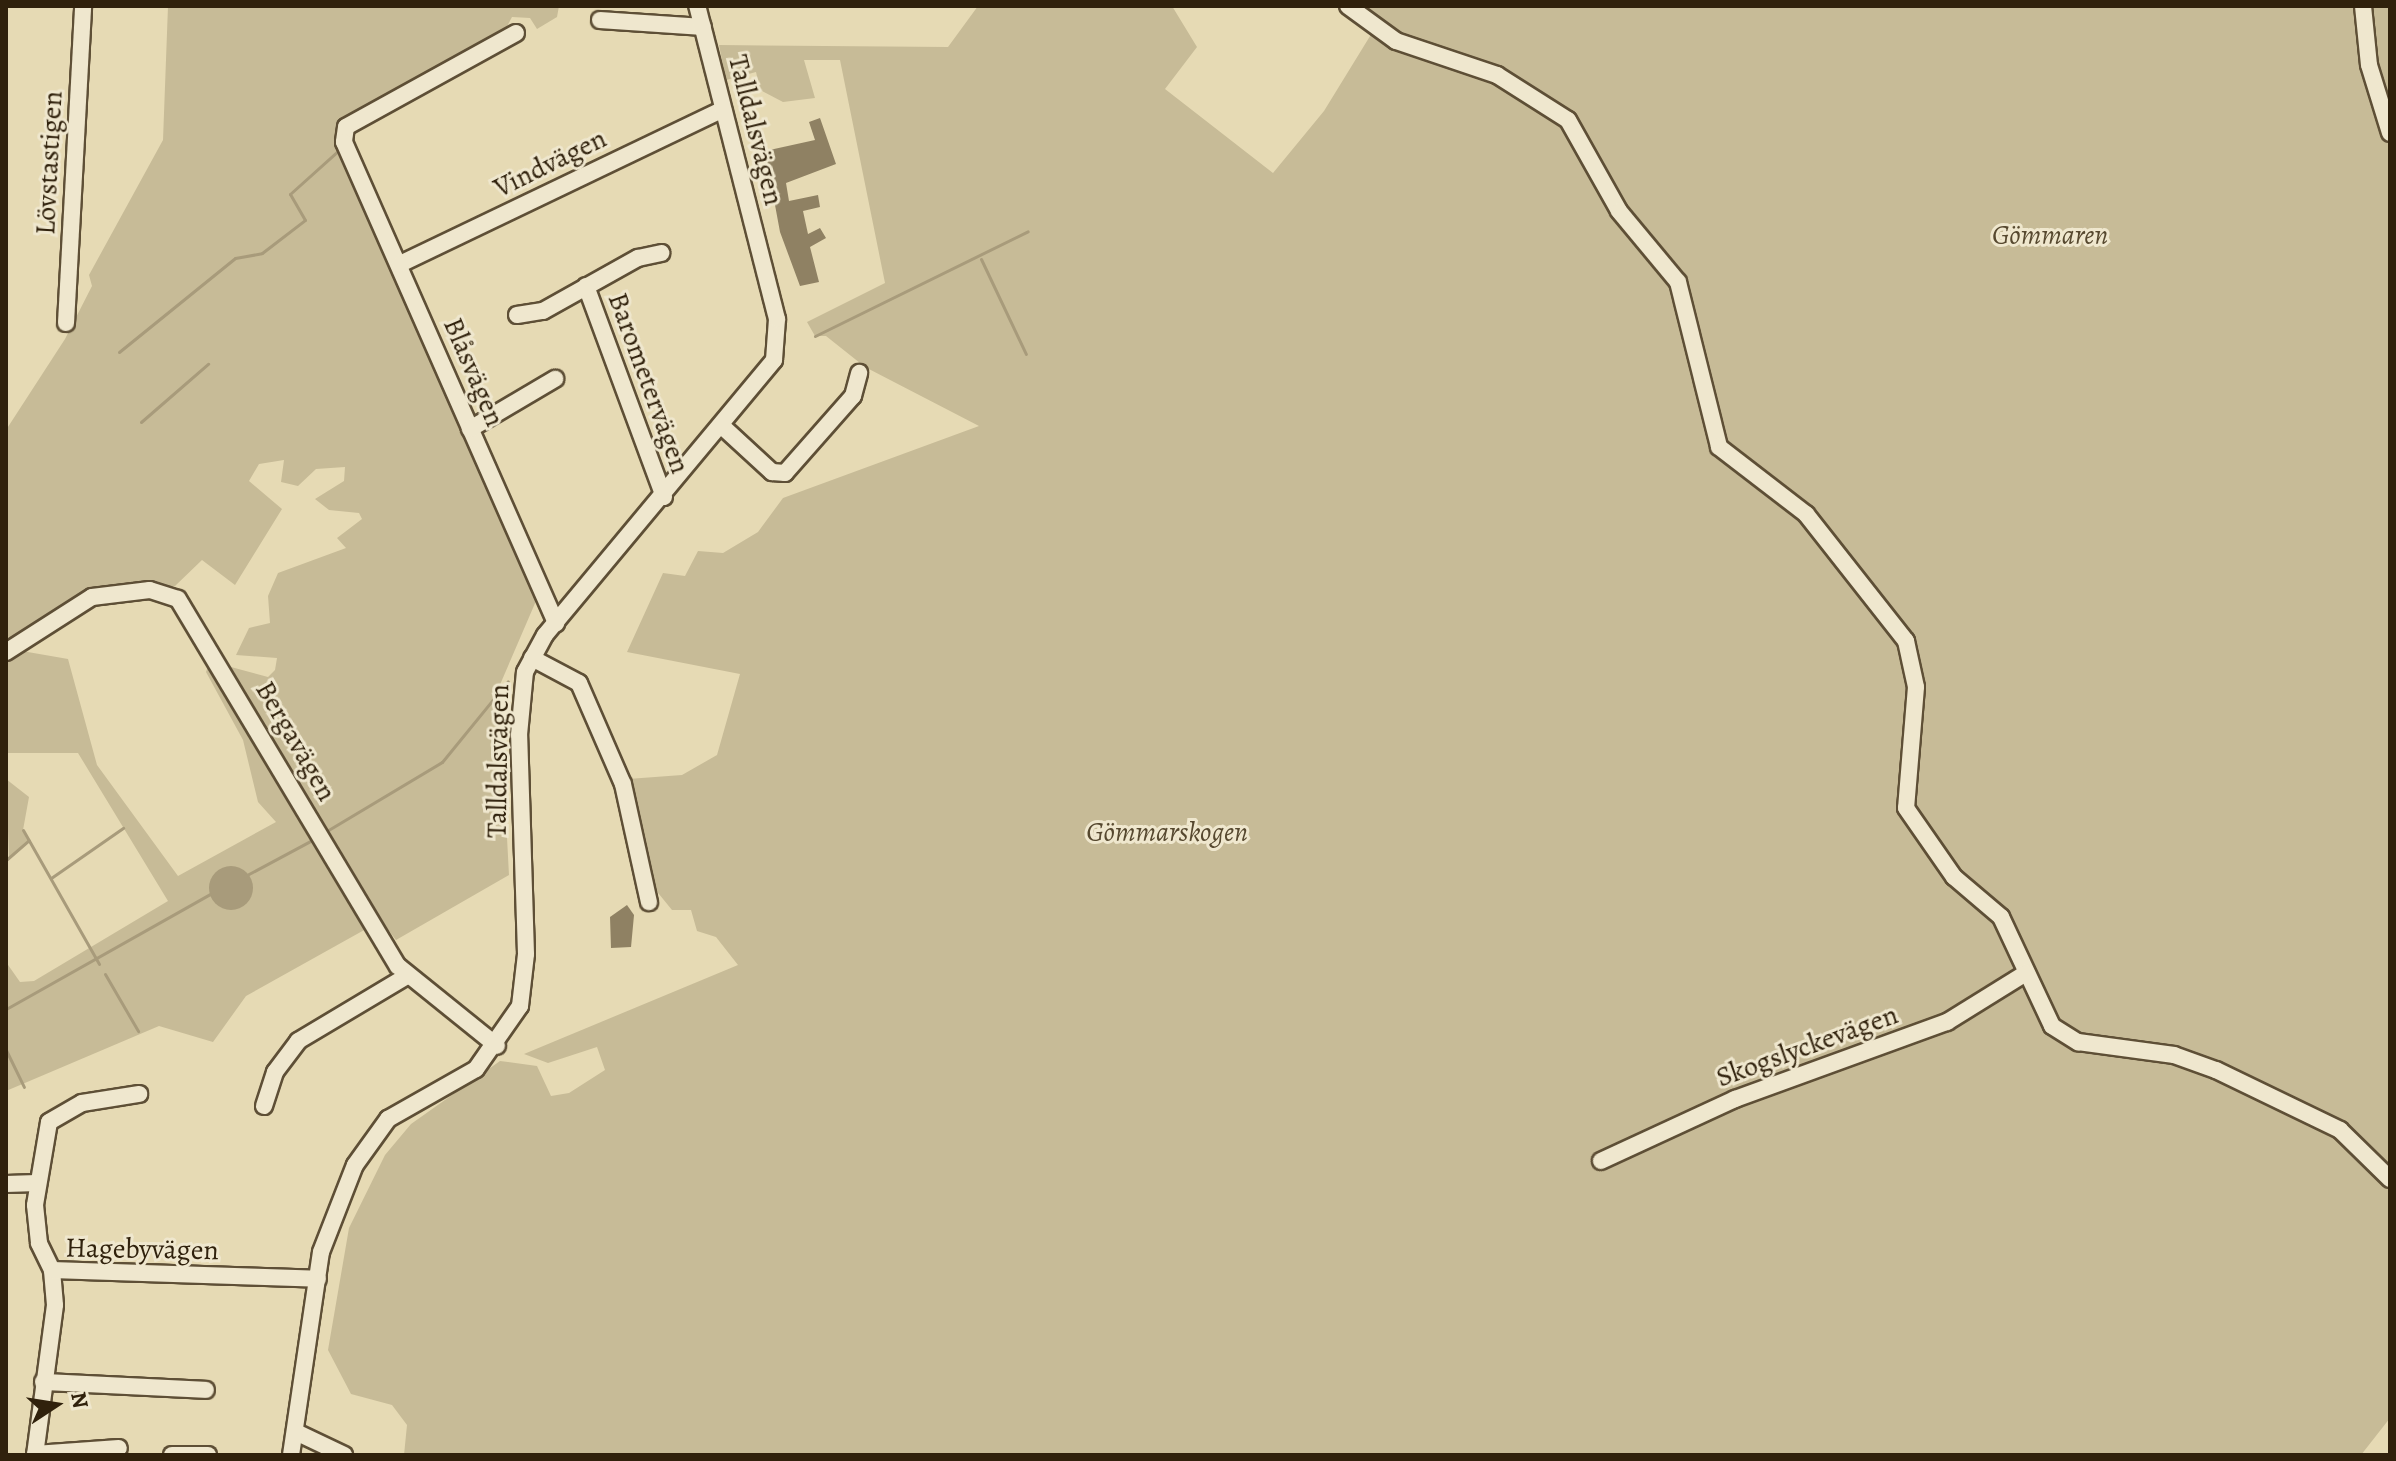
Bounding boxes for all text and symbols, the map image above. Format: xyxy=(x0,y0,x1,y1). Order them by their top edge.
street label: Talldalsvägen xyxy=(721,51,791,209)
street label: Lövstastigen xyxy=(28,90,70,236)
street label: Vindvägen xyxy=(488,121,612,205)
park label: Gömmaren xyxy=(1992,218,2108,252)
street label: Barometervägen xyxy=(601,288,697,478)
street label: Blåsvägen xyxy=(436,313,512,431)
street label: Bergavägen xyxy=(248,675,344,807)
street label: Talldalsvägen xyxy=(480,684,516,838)
park label: Gömmarskogen xyxy=(1086,815,1248,849)
street label: Skogslyckevägen xyxy=(1712,998,1902,1094)
street label: Hagebyvägen xyxy=(65,1231,219,1267)
north arrow xyxy=(16,1365,96,1445)
text: N xyxy=(63,1389,96,1411)

